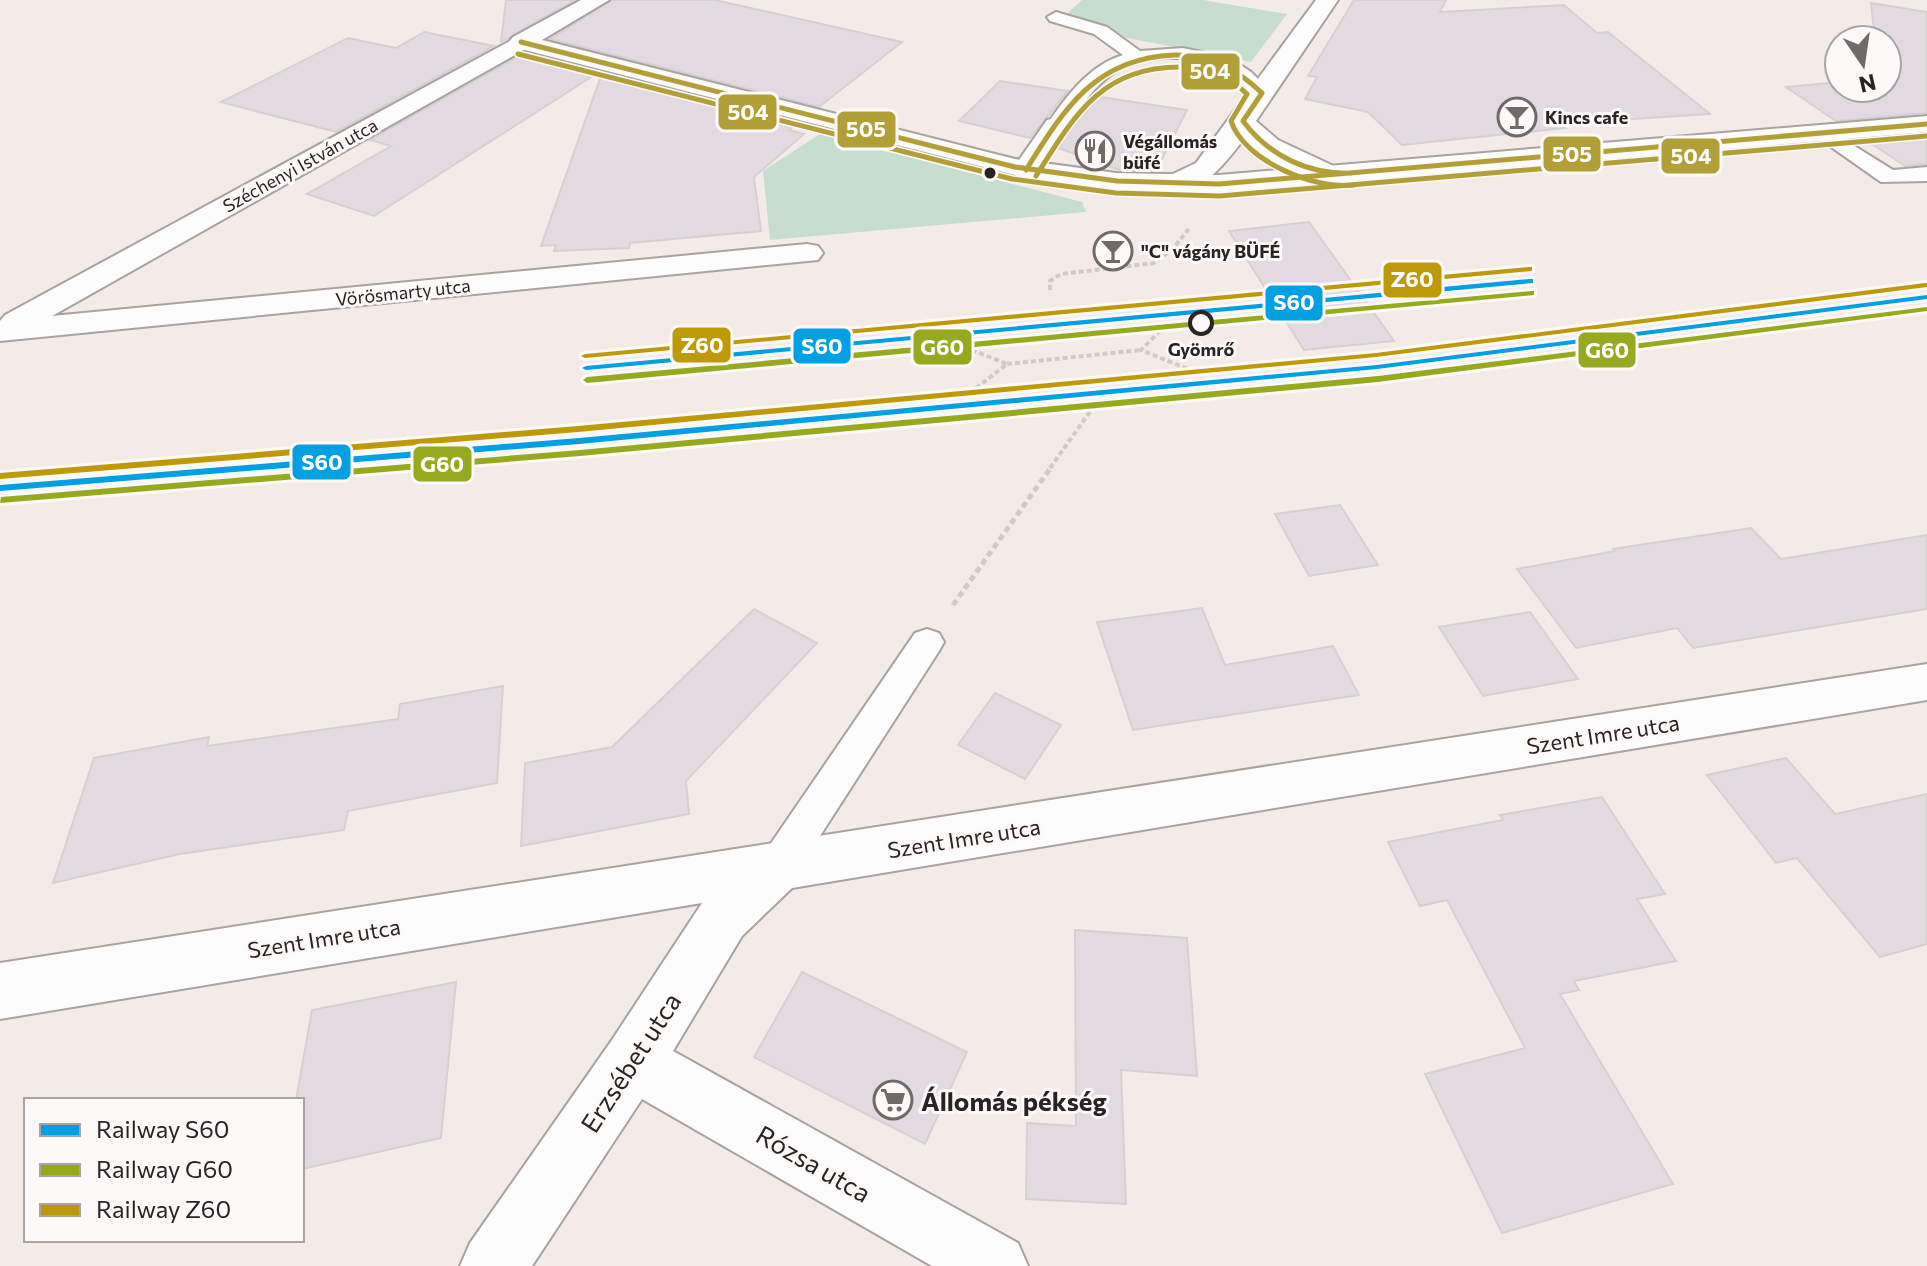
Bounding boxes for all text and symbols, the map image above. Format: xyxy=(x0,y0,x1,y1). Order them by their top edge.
north arrow xyxy=(1823,24,1903,104)
line badge: 504 xyxy=(1180,52,1241,91)
text: 504 xyxy=(1190,57,1230,84)
text: N xyxy=(1857,69,1879,99)
line badge: 504 xyxy=(717,93,778,131)
bar icon: Kincs cafe xyxy=(1496,96,1538,138)
text: 504 xyxy=(728,98,768,125)
place label: Kincs cafe xyxy=(1545,106,1628,128)
line badge: 505 xyxy=(836,110,897,149)
street label: Széchenyi István utca xyxy=(219,113,381,217)
text: 505 xyxy=(846,115,886,142)
restaurant icon: Végállomás büfé xyxy=(1074,130,1116,172)
place label: Végállomás büfé xyxy=(1123,130,1217,173)
line badge: 505 xyxy=(1542,135,1602,173)
line badge: 504 xyxy=(1660,137,1721,175)
text: 505 xyxy=(1552,140,1592,167)
text: 504 xyxy=(1671,142,1711,169)
unlabelled marker xyxy=(982,165,998,181)
bar icon: "C" vágány BÜFÉ xyxy=(1092,230,1134,272)
place label: "C" vágány BÜFÉ xyxy=(1141,240,1280,262)
line badge: Z60 xyxy=(1382,261,1443,299)
text: Z60 xyxy=(1390,265,1434,292)
street label: Vörösmarty utca xyxy=(334,274,472,310)
line badge: S60 xyxy=(1264,284,1324,322)
text: S60 xyxy=(1273,288,1315,315)
marker: Gyömrő xyxy=(1189,311,1213,335)
line badge: Z60 xyxy=(671,326,732,364)
line badge: S60 xyxy=(792,327,852,365)
line badge: G60 xyxy=(912,328,973,366)
text: Z60 xyxy=(680,331,724,358)
line badge: G60 xyxy=(1577,331,1637,369)
text: S60 xyxy=(801,332,843,359)
text: G60 xyxy=(920,333,964,360)
text: G60 xyxy=(1585,336,1629,363)
place label: Gyömrő xyxy=(1168,338,1235,360)
line badge: S60 xyxy=(291,443,352,481)
line badge: G60 xyxy=(412,445,473,483)
text: S60 xyxy=(301,448,343,475)
text: G60 xyxy=(420,450,464,477)
street label: Szent Imre utca xyxy=(1525,709,1681,759)
street label: Szent Imre utca xyxy=(886,813,1042,863)
street label: Szent Imre utca xyxy=(246,913,402,963)
street label: Erzsébet utca xyxy=(573,986,687,1138)
supermarket icon: Állomás pékség xyxy=(872,1079,914,1121)
place label: Állomás pékség xyxy=(921,1085,1107,1116)
legend xyxy=(24,1098,304,1242)
text: Railway S60 xyxy=(96,1114,229,1143)
street label: Rózsa utca xyxy=(751,1118,877,1208)
text: Railway G60 xyxy=(96,1154,233,1183)
text: Railway Z60 xyxy=(96,1194,231,1223)

